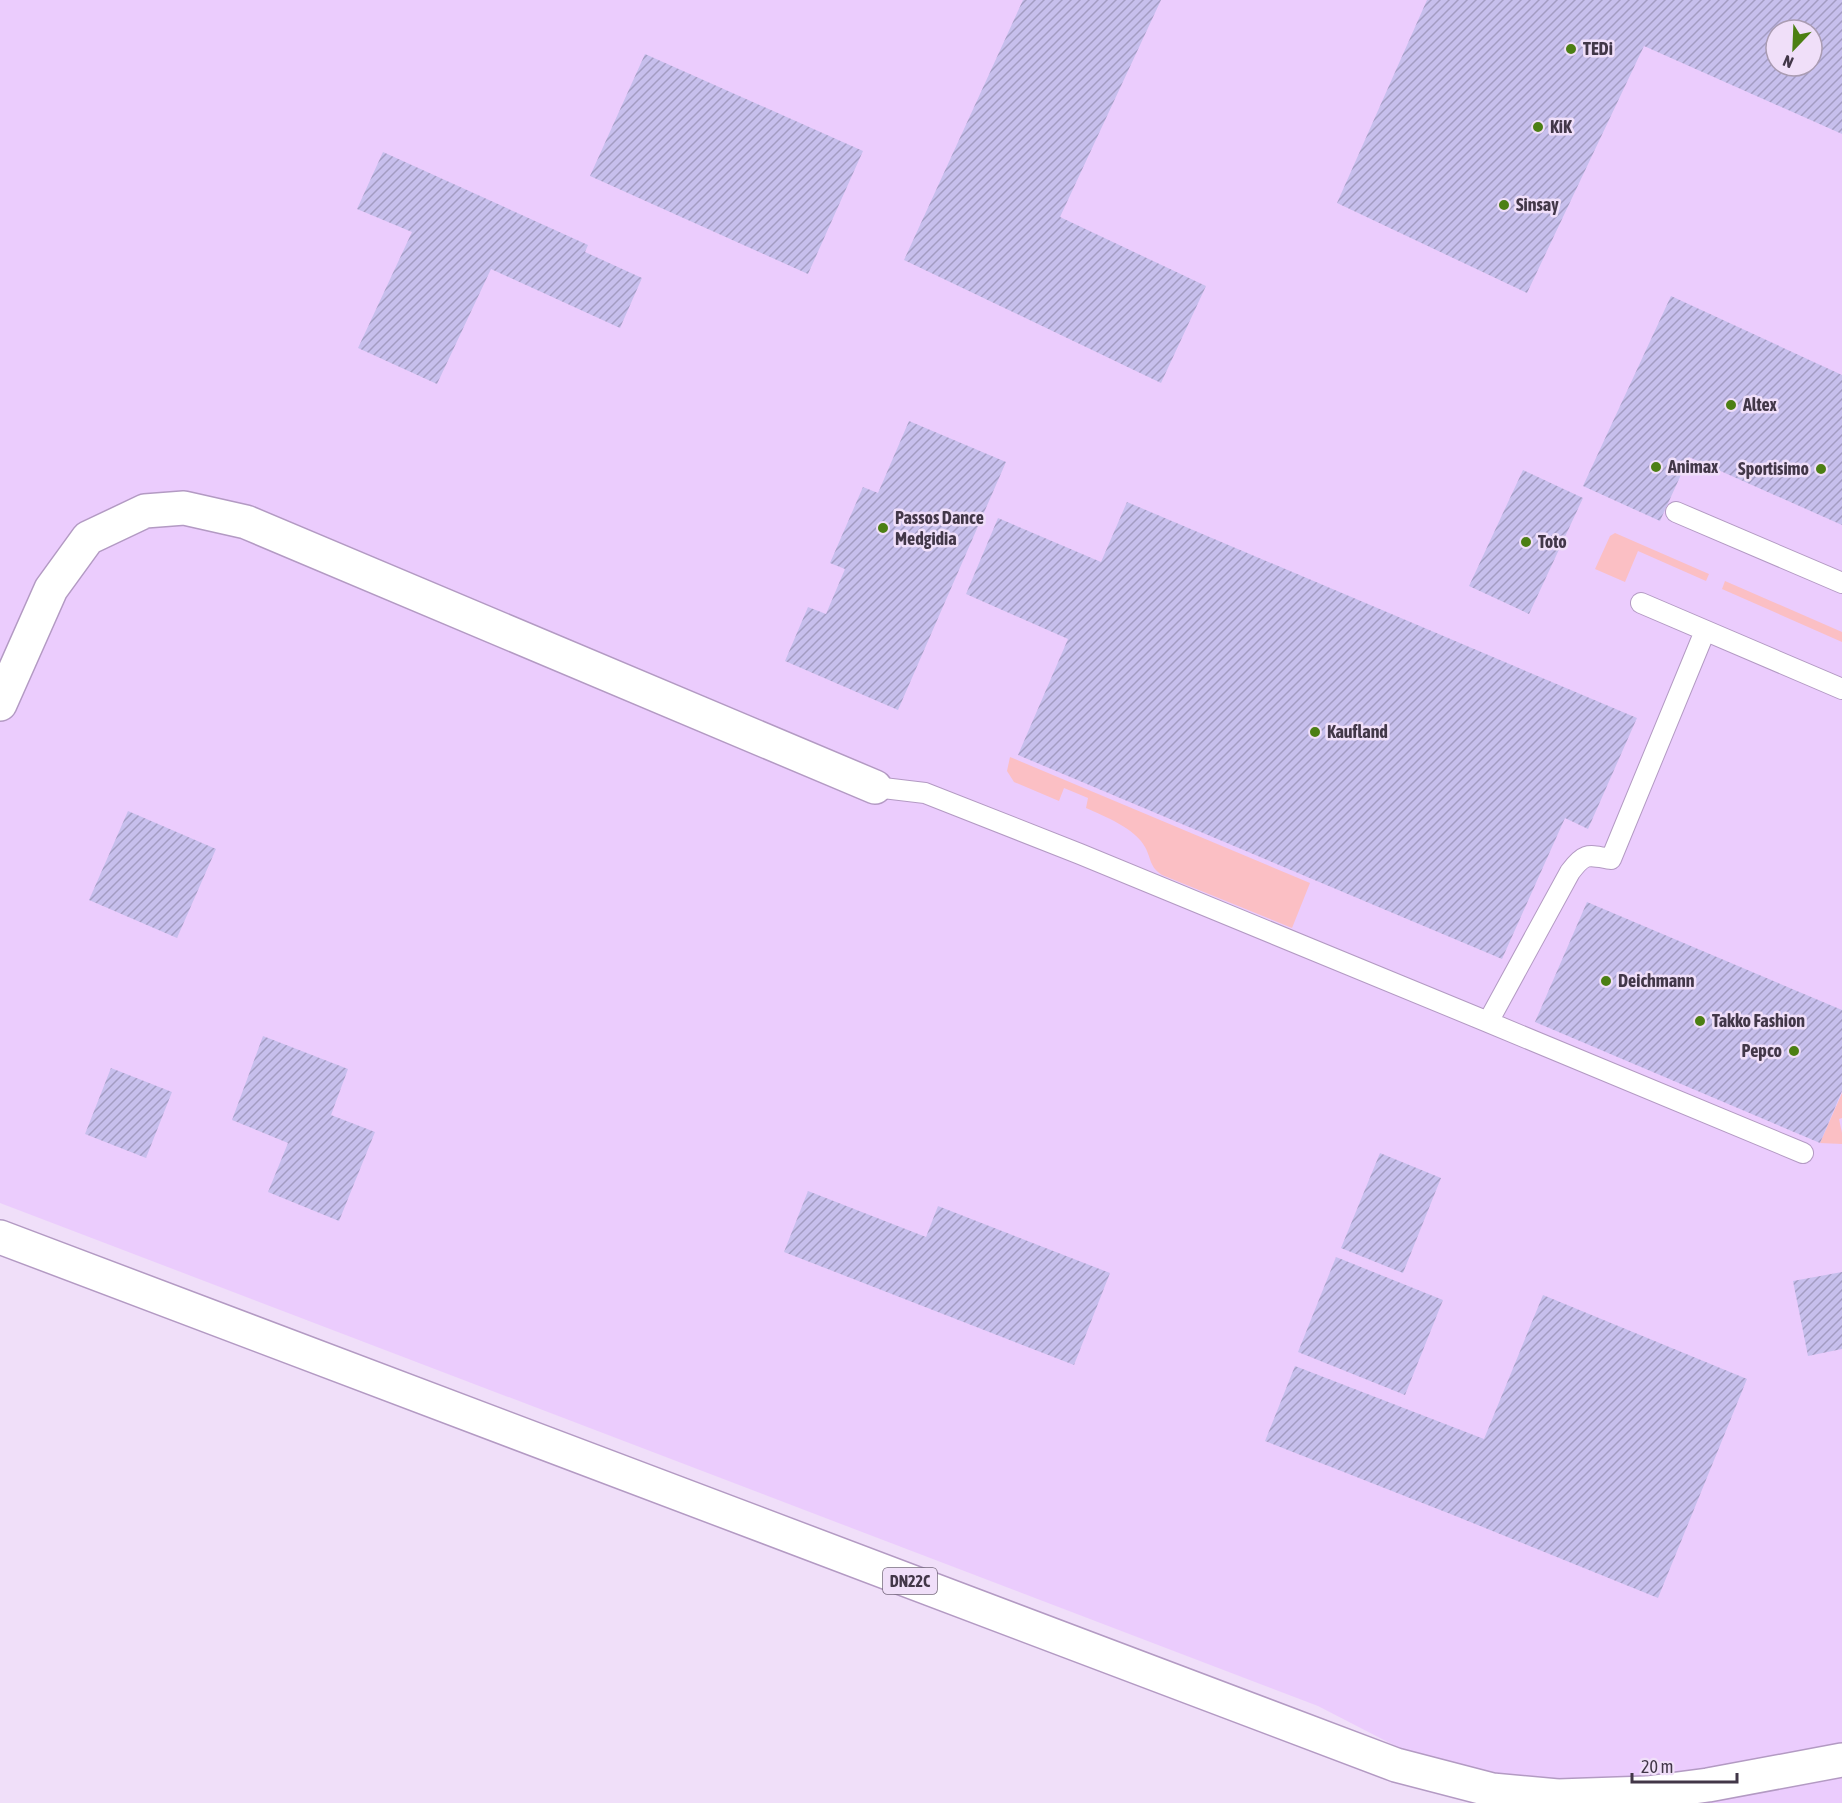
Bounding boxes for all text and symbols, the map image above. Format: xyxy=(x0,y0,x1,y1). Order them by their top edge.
north arrow xyxy=(1764,18,1824,78)
place label: TEDi xyxy=(1583,38,1613,59)
marker: TEDi xyxy=(1564,42,1578,56)
text: N xyxy=(1780,52,1796,72)
place label: KiK xyxy=(1550,116,1572,137)
marker: KiK xyxy=(1531,120,1545,134)
place label: Sinsay xyxy=(1516,194,1559,215)
marker: Sinsay xyxy=(1497,198,1511,212)
place label: Altex xyxy=(1742,394,1778,415)
marker: Altex xyxy=(1724,398,1738,412)
place label: Animax xyxy=(1667,456,1719,477)
place label: Sportisimo xyxy=(1738,458,1809,479)
marker: Animax xyxy=(1649,460,1663,474)
marker: Sportisimo xyxy=(1814,462,1828,476)
place label: Passos Dance Medgidia xyxy=(895,507,984,549)
marker: Passos Dance Medgidia xyxy=(876,521,890,535)
place label: Toto xyxy=(1538,531,1567,552)
marker: Toto xyxy=(1519,535,1533,549)
place label: Kaufland xyxy=(1327,721,1388,742)
marker: Kaufland xyxy=(1308,725,1322,739)
place label: Deichmann xyxy=(1618,970,1695,991)
marker: Deichmann xyxy=(1599,974,1613,988)
place label: Takko Fashion xyxy=(1712,1010,1805,1031)
marker: Takko Fashion xyxy=(1693,1014,1707,1028)
place label: Pepco xyxy=(1742,1040,1782,1061)
marker: Pepco xyxy=(1787,1044,1801,1058)
road number: DN22C xyxy=(883,1568,937,1594)
scale bar xyxy=(1632,1746,1737,1784)
text: 20 m xyxy=(1641,1756,1673,1777)

